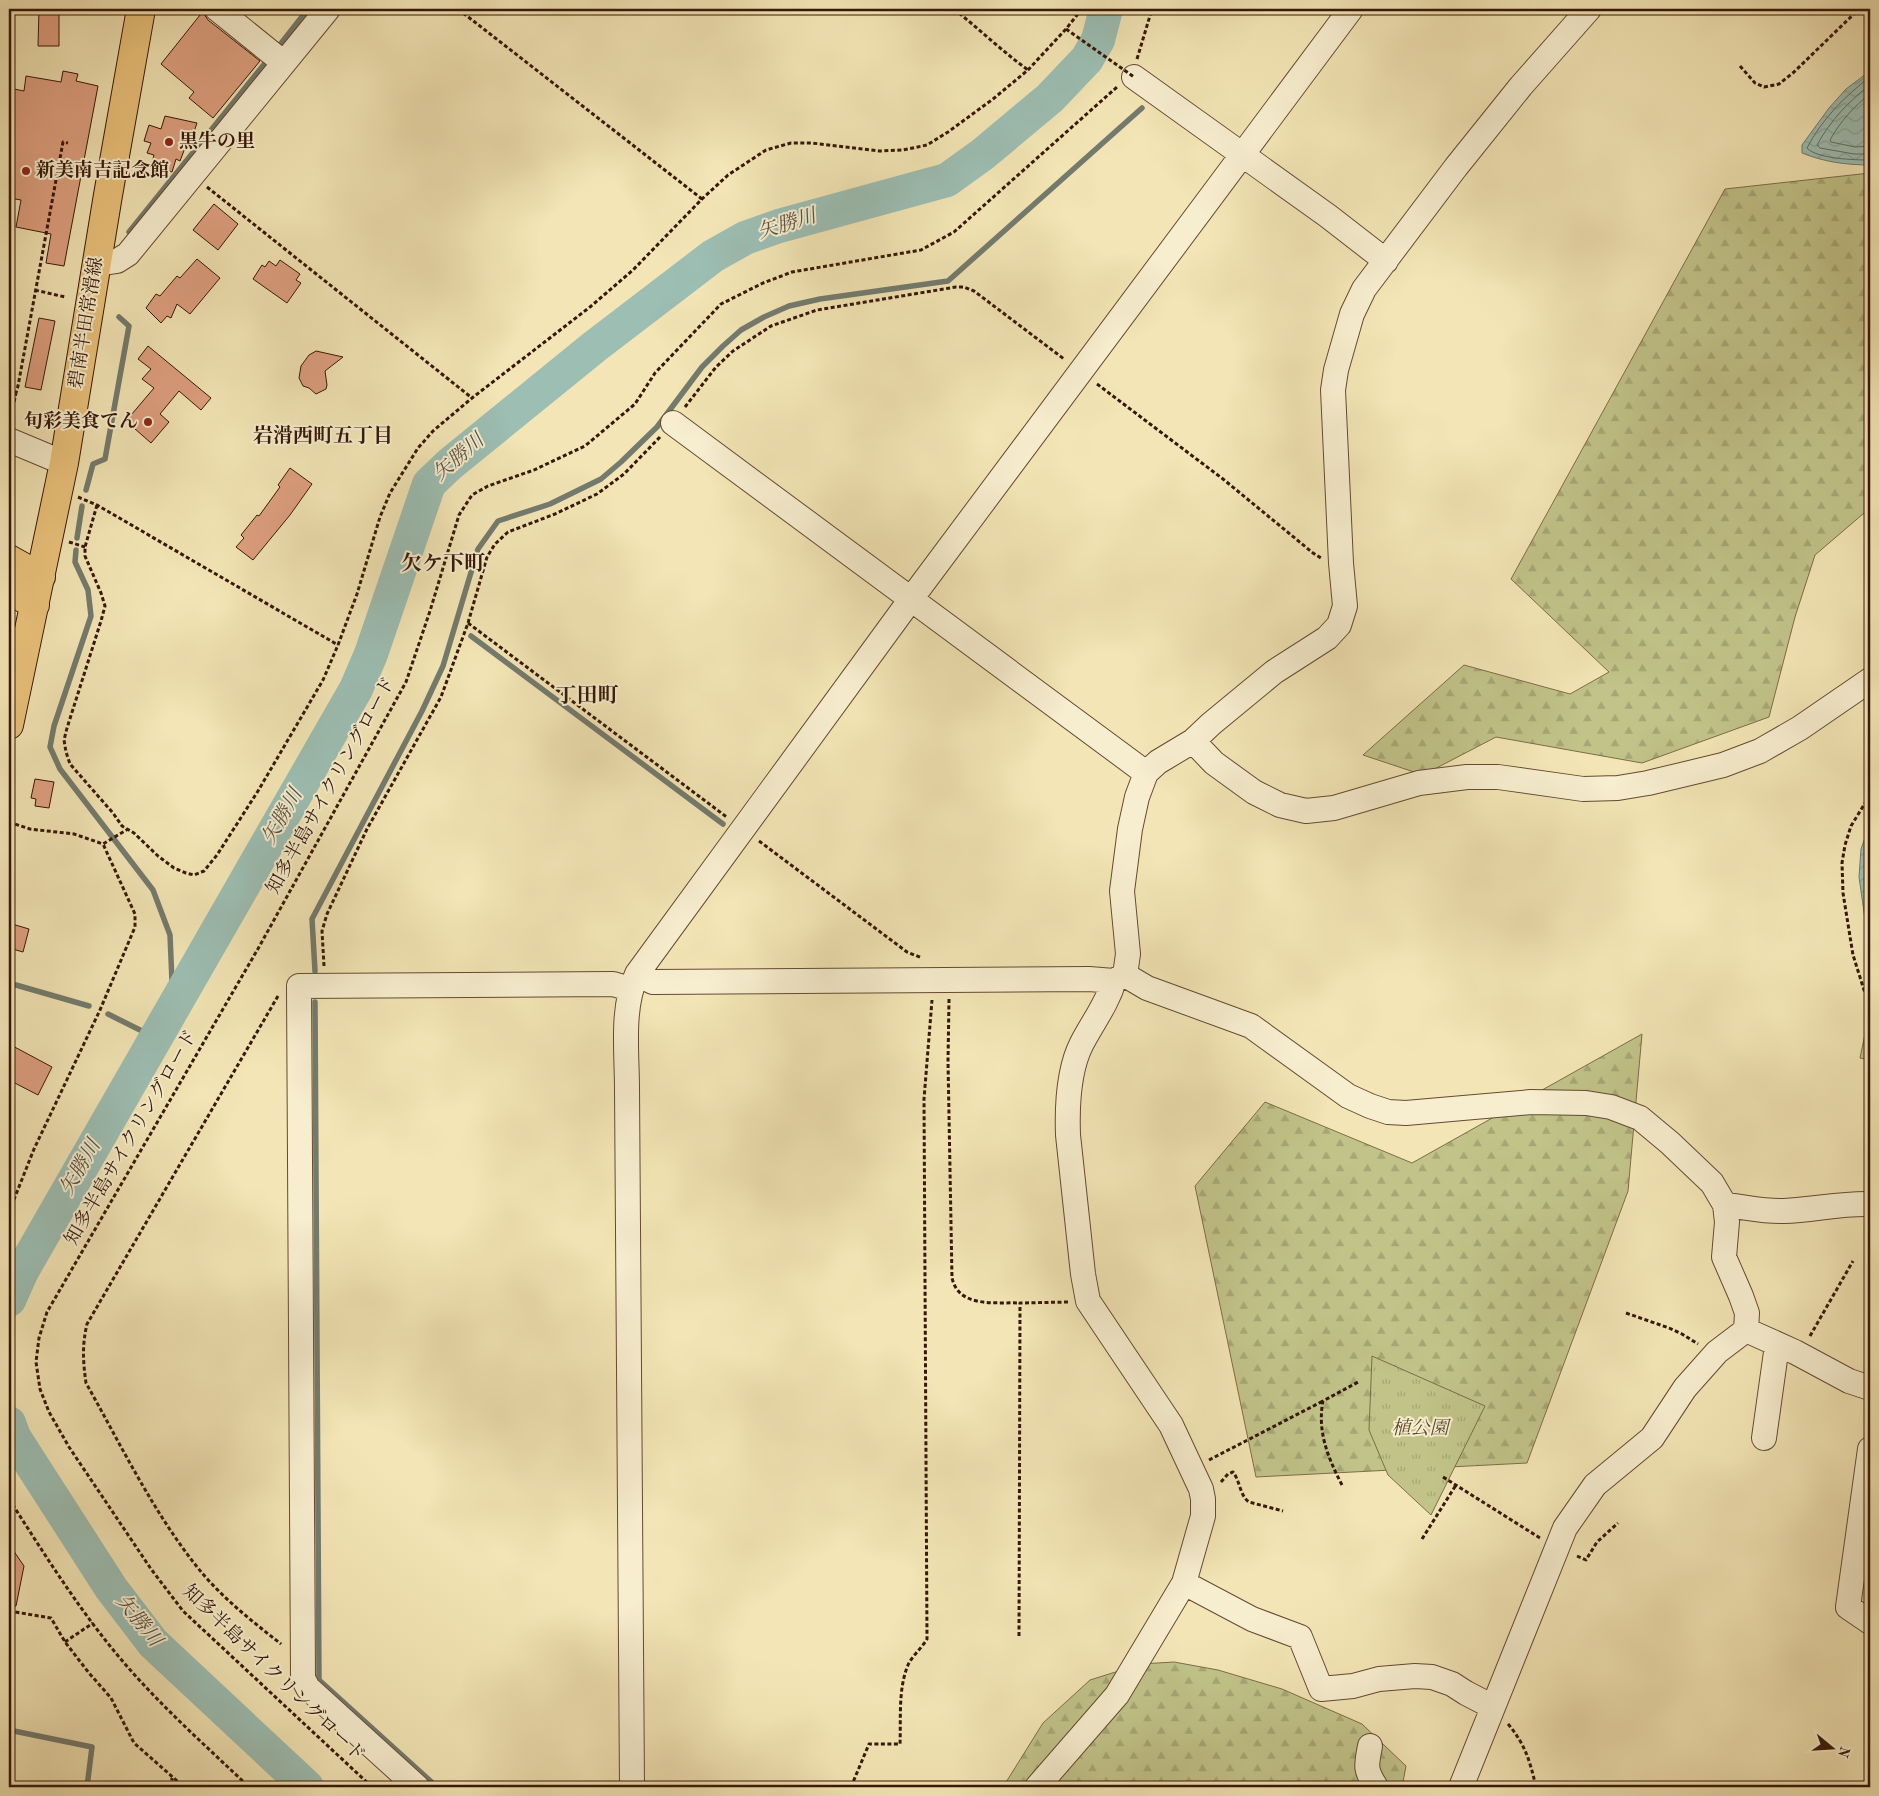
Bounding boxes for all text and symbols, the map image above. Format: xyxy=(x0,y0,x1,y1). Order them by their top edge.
place label: 黒牛の里 xyxy=(179,130,255,152)
marker: 黒牛の里 xyxy=(163,136,175,148)
place label: 新美南吉記念館 xyxy=(36,159,169,181)
marker: 新美南吉記念館 xyxy=(20,165,32,177)
water label: 矢勝川 xyxy=(755,204,821,243)
street label: 碧南半田常滑線 xyxy=(64,255,107,390)
place label: 旬彩美食てん xyxy=(24,410,138,432)
marker: 旬彩美食てん xyxy=(142,416,154,428)
district label: 岩滑西町五丁目 xyxy=(253,424,393,447)
water label: 矢勝川 xyxy=(428,428,490,485)
district label: 欠ケ下町 xyxy=(401,552,485,575)
street label: 知多半島サイクリングロード xyxy=(263,673,400,898)
district label: 丁田町 xyxy=(556,684,619,707)
water label: 矢勝川 xyxy=(258,783,308,848)
street label: 知多半島サイクリングロード xyxy=(61,1026,201,1249)
water label: 矢勝川 xyxy=(56,1134,106,1199)
park label: 植公園 xyxy=(1391,1418,1451,1439)
street label: 知多半島サイクリングロード xyxy=(178,1581,369,1766)
water label: 矢勝川 xyxy=(111,1590,167,1652)
north arrow xyxy=(1806,1724,1856,1774)
text: N xyxy=(1835,1744,1852,1759)

